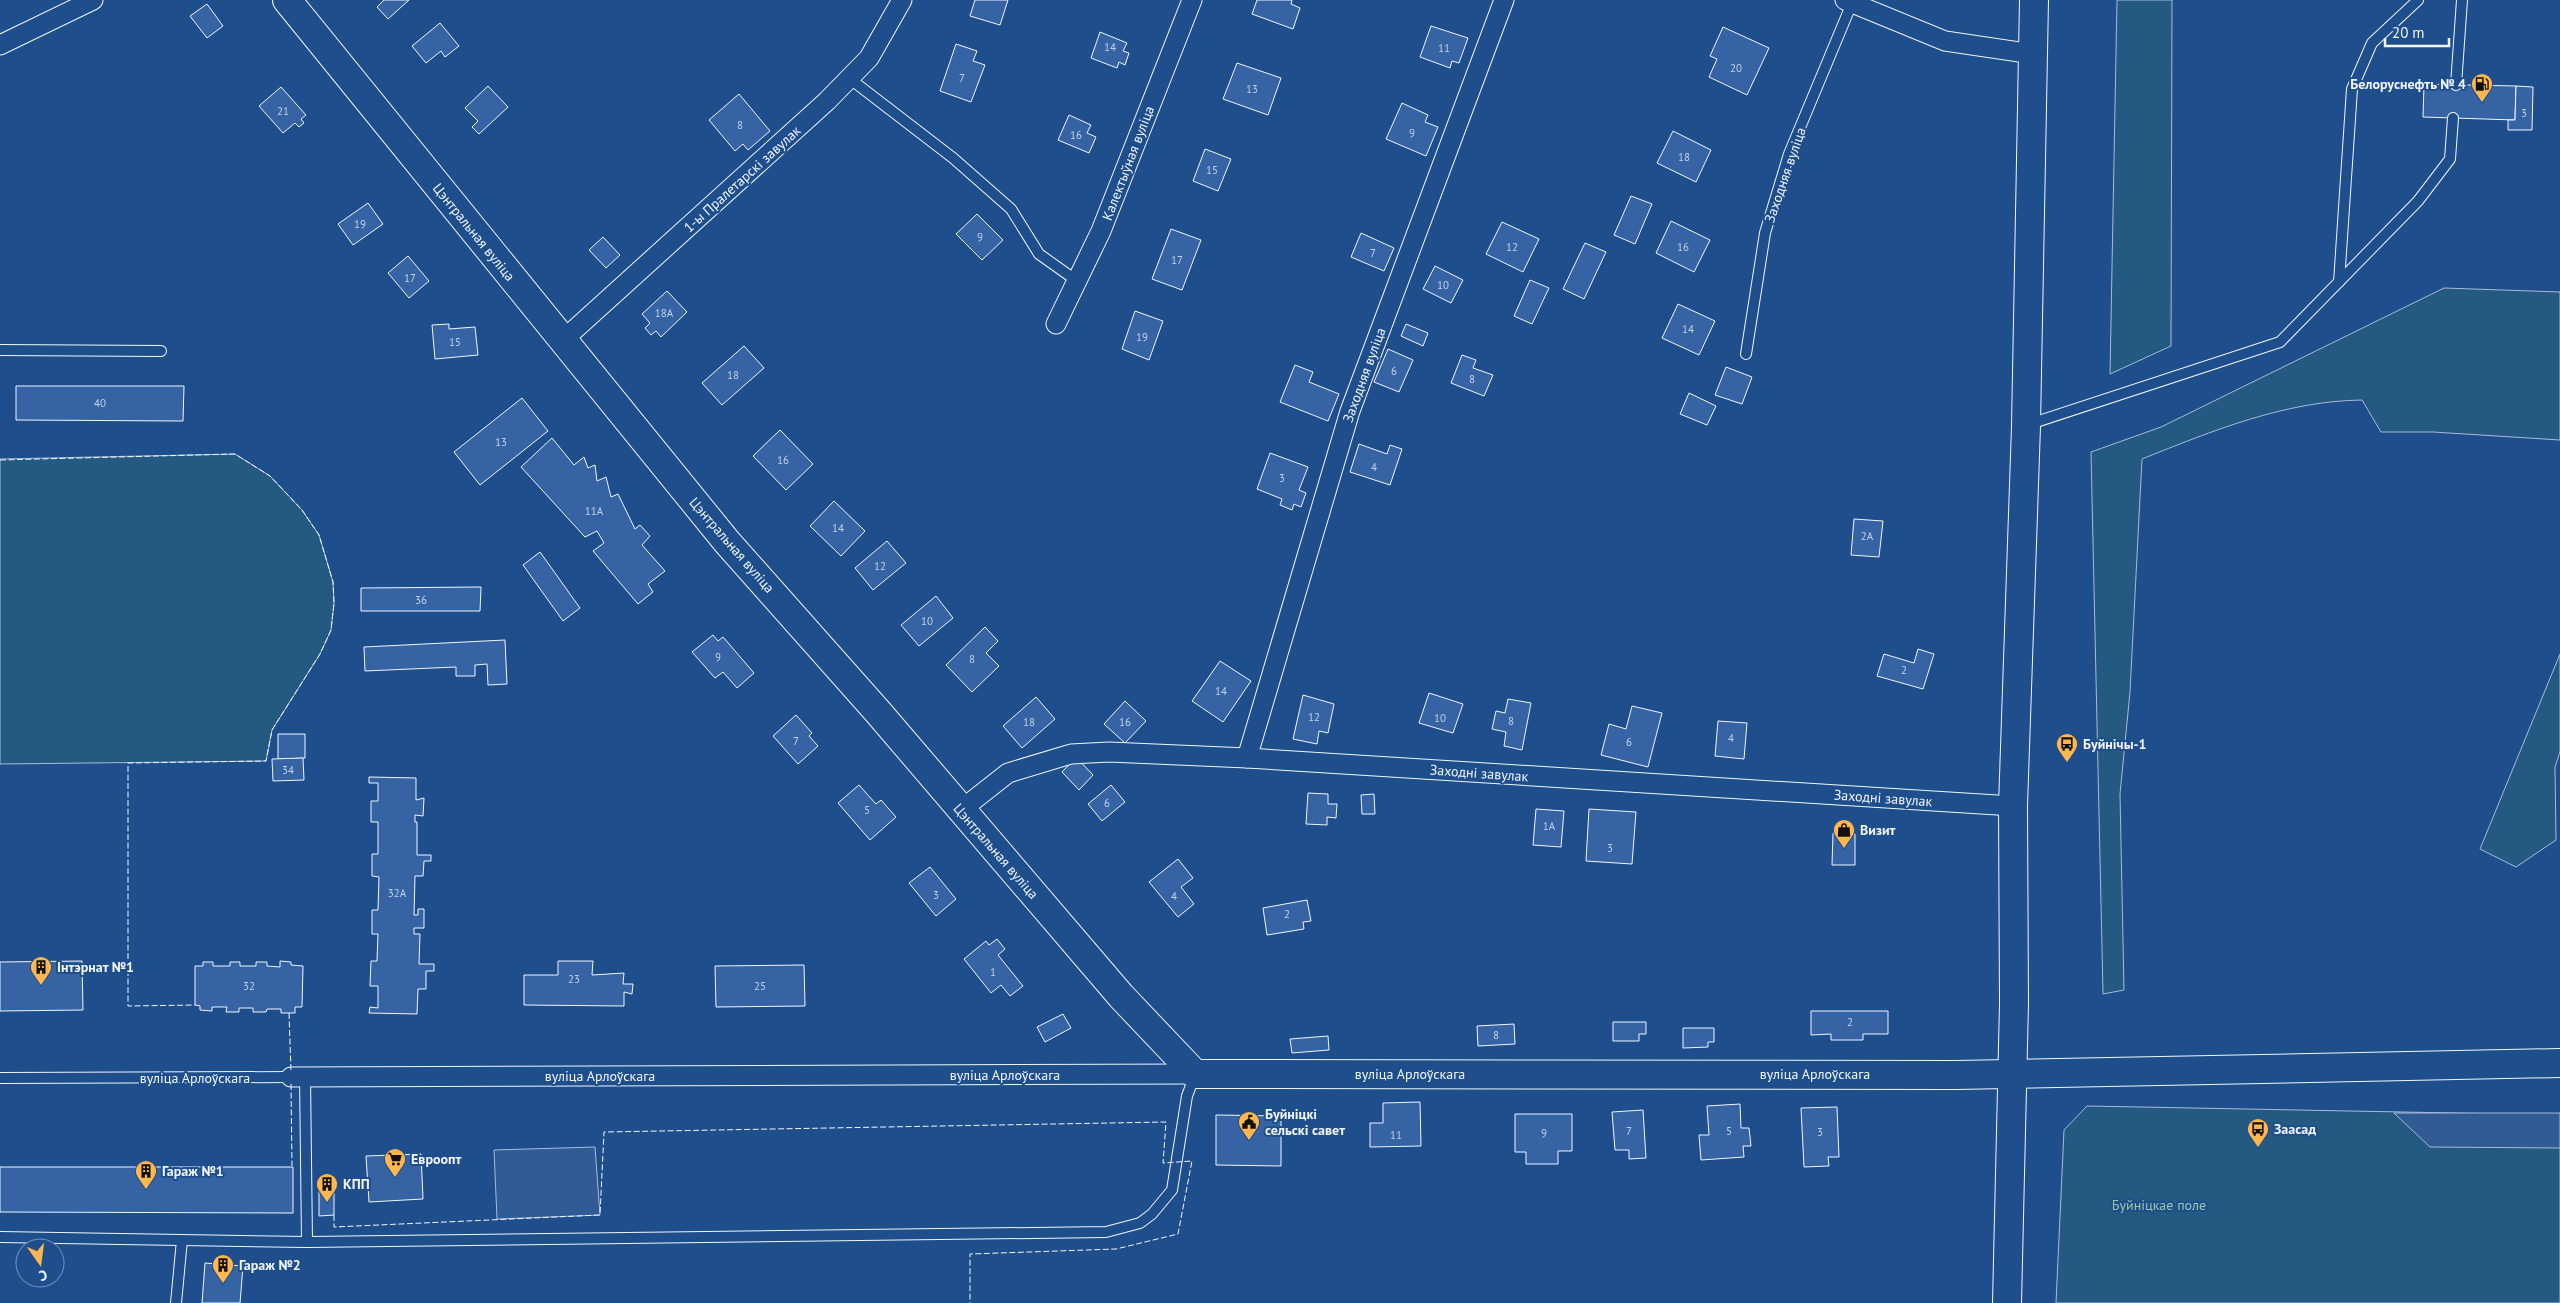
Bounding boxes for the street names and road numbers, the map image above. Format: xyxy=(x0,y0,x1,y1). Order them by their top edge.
street label: Калектыўная вуліца xyxy=(1098,103,1158,223)
street label: 1-ы Пралетарскі завулак xyxy=(680,122,804,236)
street label: Заходняя вуліца xyxy=(1760,125,1810,225)
street label: Цэнтральная вуліца xyxy=(429,179,519,285)
street label: Заходняя вуліца xyxy=(1338,325,1390,425)
street label: Цэнтральная вуліца xyxy=(686,493,778,597)
street label: Заходні завулак xyxy=(1429,761,1529,785)
street label: Заходні завулак xyxy=(1833,786,1933,810)
street label: Цэнтральная вуліца xyxy=(950,799,1042,903)
street label: вуліца Арлоўскага xyxy=(1355,1065,1465,1083)
street label: вуліца Арлоўскага xyxy=(1760,1065,1870,1083)
street label: вуліца Арлоўскага xyxy=(950,1066,1060,1084)
street label: вуліца Арлоўскага xyxy=(545,1067,655,1085)
street label: вуліца Арлоўскага xyxy=(140,1069,250,1087)

